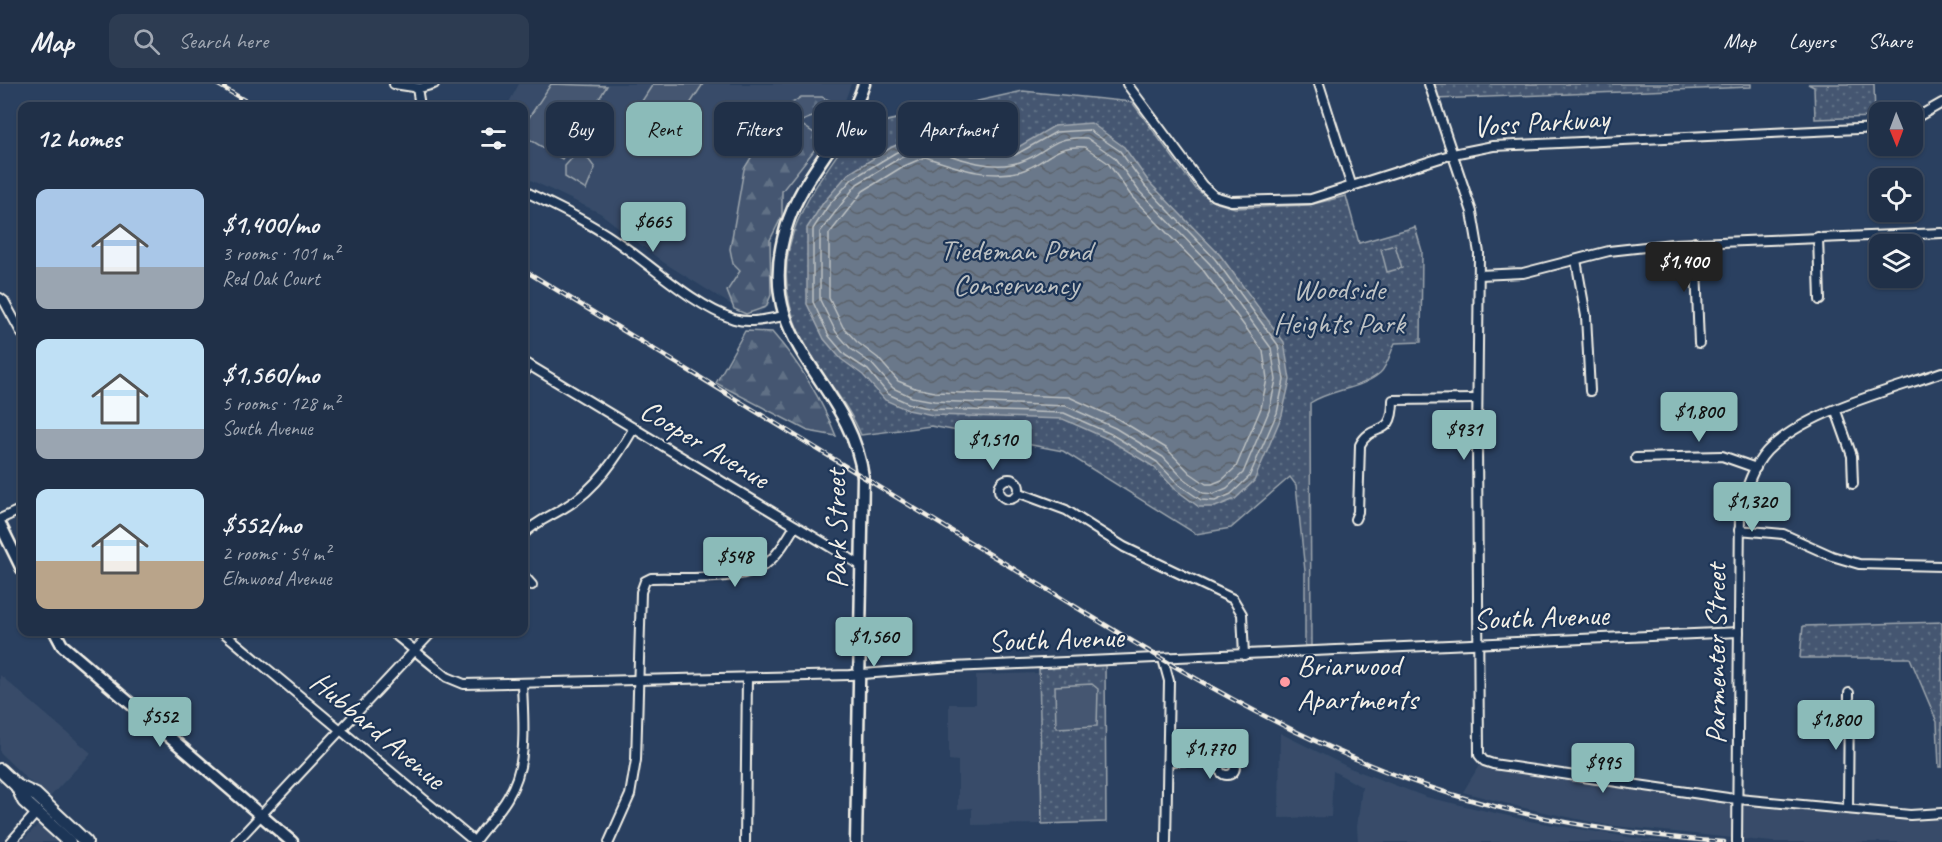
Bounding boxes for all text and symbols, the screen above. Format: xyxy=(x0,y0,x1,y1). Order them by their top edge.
search box xyxy=(109,14,529,68)
text: Map xyxy=(30,24,73,59)
icon: search xyxy=(130,25,163,58)
text: Search here xyxy=(178,27,268,55)
text: Map xyxy=(1723,28,1756,54)
text: Layers xyxy=(1789,28,1835,54)
text: Share xyxy=(1868,28,1912,54)
street label: Voss Parkway xyxy=(1472,98,1613,146)
chip: Buy xyxy=(546,102,614,156)
chip: Rent xyxy=(626,102,702,156)
chip: Filters xyxy=(714,102,802,156)
chip: New xyxy=(814,102,886,156)
chip: Apartment xyxy=(898,102,1018,156)
north arrow xyxy=(1869,102,1923,156)
map controls xyxy=(1869,102,1923,288)
text: 12 homes xyxy=(36,122,121,155)
icon: filters xyxy=(477,122,510,155)
button: locate xyxy=(1869,168,1923,222)
pin: $665 xyxy=(617,202,689,253)
text: $1,400/mo xyxy=(222,208,319,241)
text: $665 xyxy=(635,209,671,234)
icon: home xyxy=(84,213,156,285)
park label: Tiedeman Pond Conservancy xyxy=(940,231,1096,303)
button: layers xyxy=(1869,234,1923,288)
text: 3 rooms · 101 m² xyxy=(222,241,339,266)
pin: $1,400 xyxy=(1635,242,1733,293)
text: $1,400 xyxy=(1660,249,1708,274)
text: Red Oak Court xyxy=(222,266,320,291)
park label: Woodside Heights Park xyxy=(1273,270,1407,342)
text: $1,560/mo xyxy=(222,358,319,391)
icon: home xyxy=(84,363,156,435)
text: 5 rooms · 128 m² xyxy=(222,391,339,416)
street label: Cooper Avenue xyxy=(634,391,778,498)
pin: $1,800 xyxy=(1650,392,1748,443)
text: $1,800 xyxy=(1675,399,1723,424)
pin: $931 xyxy=(1428,410,1500,461)
text: South Avenue xyxy=(222,416,312,441)
text: $931 xyxy=(1446,417,1482,442)
pin: $1,510 xyxy=(944,420,1042,471)
text: $1,510 xyxy=(969,427,1017,452)
street label: Park Street xyxy=(816,466,856,589)
pin: $1,320 xyxy=(1703,482,1801,533)
text: $1,320 xyxy=(1728,489,1776,514)
text: $552/mo xyxy=(222,508,301,541)
icon: home xyxy=(84,513,156,585)
pin: $548 xyxy=(699,537,771,588)
text: 2 rooms · 54 m² xyxy=(222,541,330,566)
text: $548 xyxy=(717,544,753,569)
street label: Parmenter Street xyxy=(1696,561,1734,744)
text: Elmwood Avenue xyxy=(222,566,331,591)
street label: South Avenue xyxy=(1473,596,1612,638)
pin: $1,560 xyxy=(825,617,923,668)
street label: South Avenue xyxy=(988,618,1127,660)
text: $1,560 xyxy=(849,624,899,649)
place label: Briarwood Apartments xyxy=(1297,646,1420,718)
street label: Hubbard Avenue xyxy=(303,662,455,799)
marker: Briarwood Apartments xyxy=(1278,675,1292,689)
pin: $552 xyxy=(124,697,196,748)
pin: $1,800 xyxy=(1787,700,1885,751)
text: $552 xyxy=(142,704,178,729)
text: $1,800 xyxy=(1812,707,1860,732)
pin: $1,770 xyxy=(1161,729,1259,780)
text: $1,770 xyxy=(1186,736,1234,761)
pin: $995 xyxy=(1567,743,1639,794)
text: $995 xyxy=(1585,750,1621,775)

